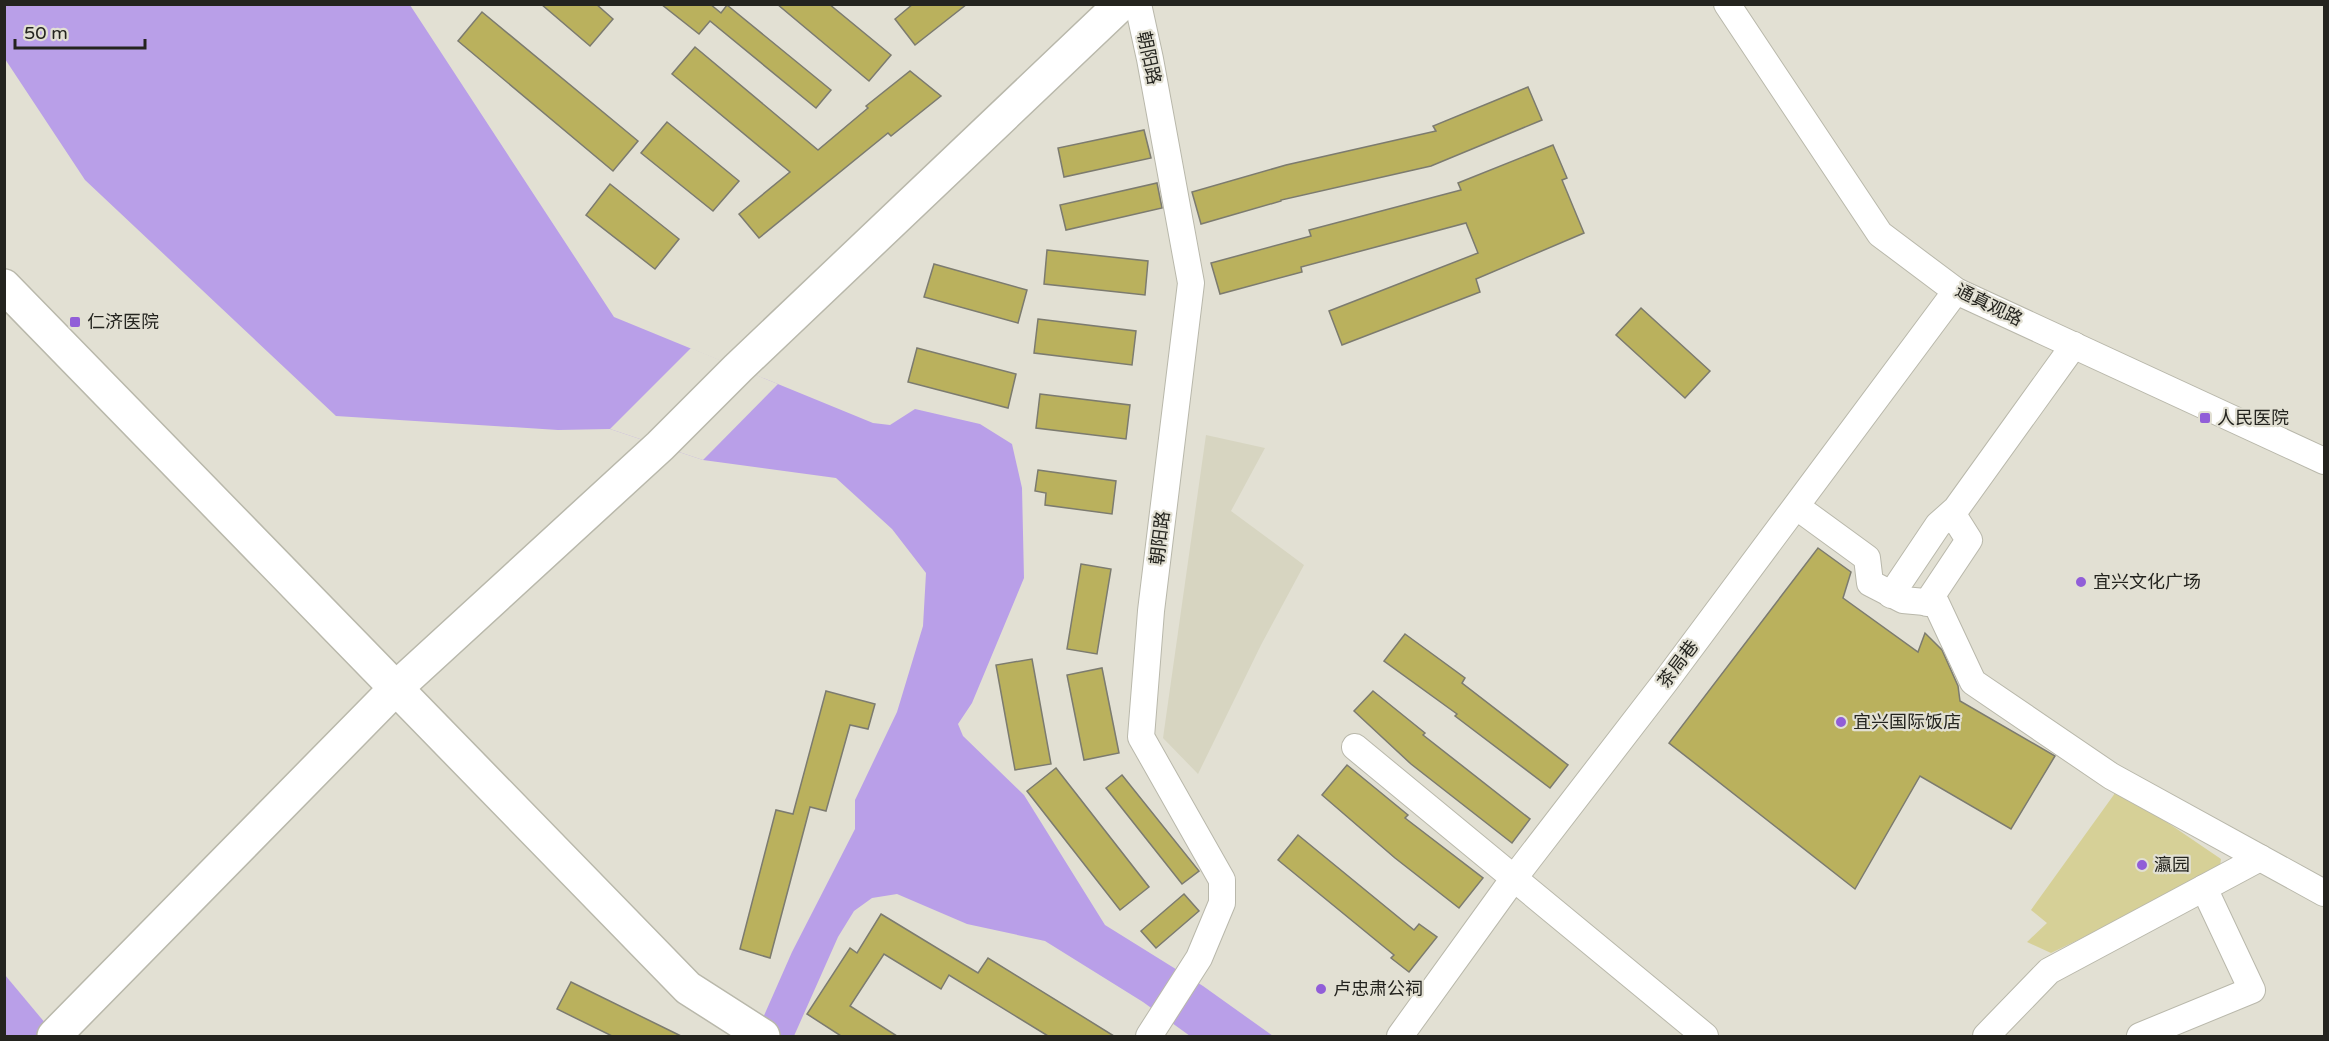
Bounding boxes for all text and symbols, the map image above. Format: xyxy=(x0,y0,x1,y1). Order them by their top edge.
scale bar xyxy=(15,12,146,50)
text: 50 m xyxy=(24,22,68,44)
street label: 朝阳路 xyxy=(1133,29,1165,87)
street label: 通真观路 xyxy=(1952,279,2026,331)
place label: 仁济医院 xyxy=(87,311,159,333)
marker: 仁济医院 xyxy=(68,315,82,329)
place label: 人民医院 xyxy=(2217,407,2289,429)
marker: 人民医院 xyxy=(2198,411,2212,425)
street label: 朝阳路 xyxy=(1146,510,1174,566)
place label: 宜兴文化广场 xyxy=(2093,571,2201,593)
marker: 宜兴文化广场 xyxy=(2074,575,2088,589)
street label: 茶局巷 xyxy=(1653,636,1703,692)
place label: 宜兴国际饭店 xyxy=(1853,711,1961,733)
marker: 宜兴国际饭店 xyxy=(1834,715,1848,729)
place label: 瀛园 xyxy=(2154,854,2190,876)
marker: 瀛园 xyxy=(2135,858,2149,872)
place label: 卢忠肃公祠 xyxy=(1333,978,1423,1000)
marker: 卢忠肃公祠 xyxy=(1314,982,1328,996)

